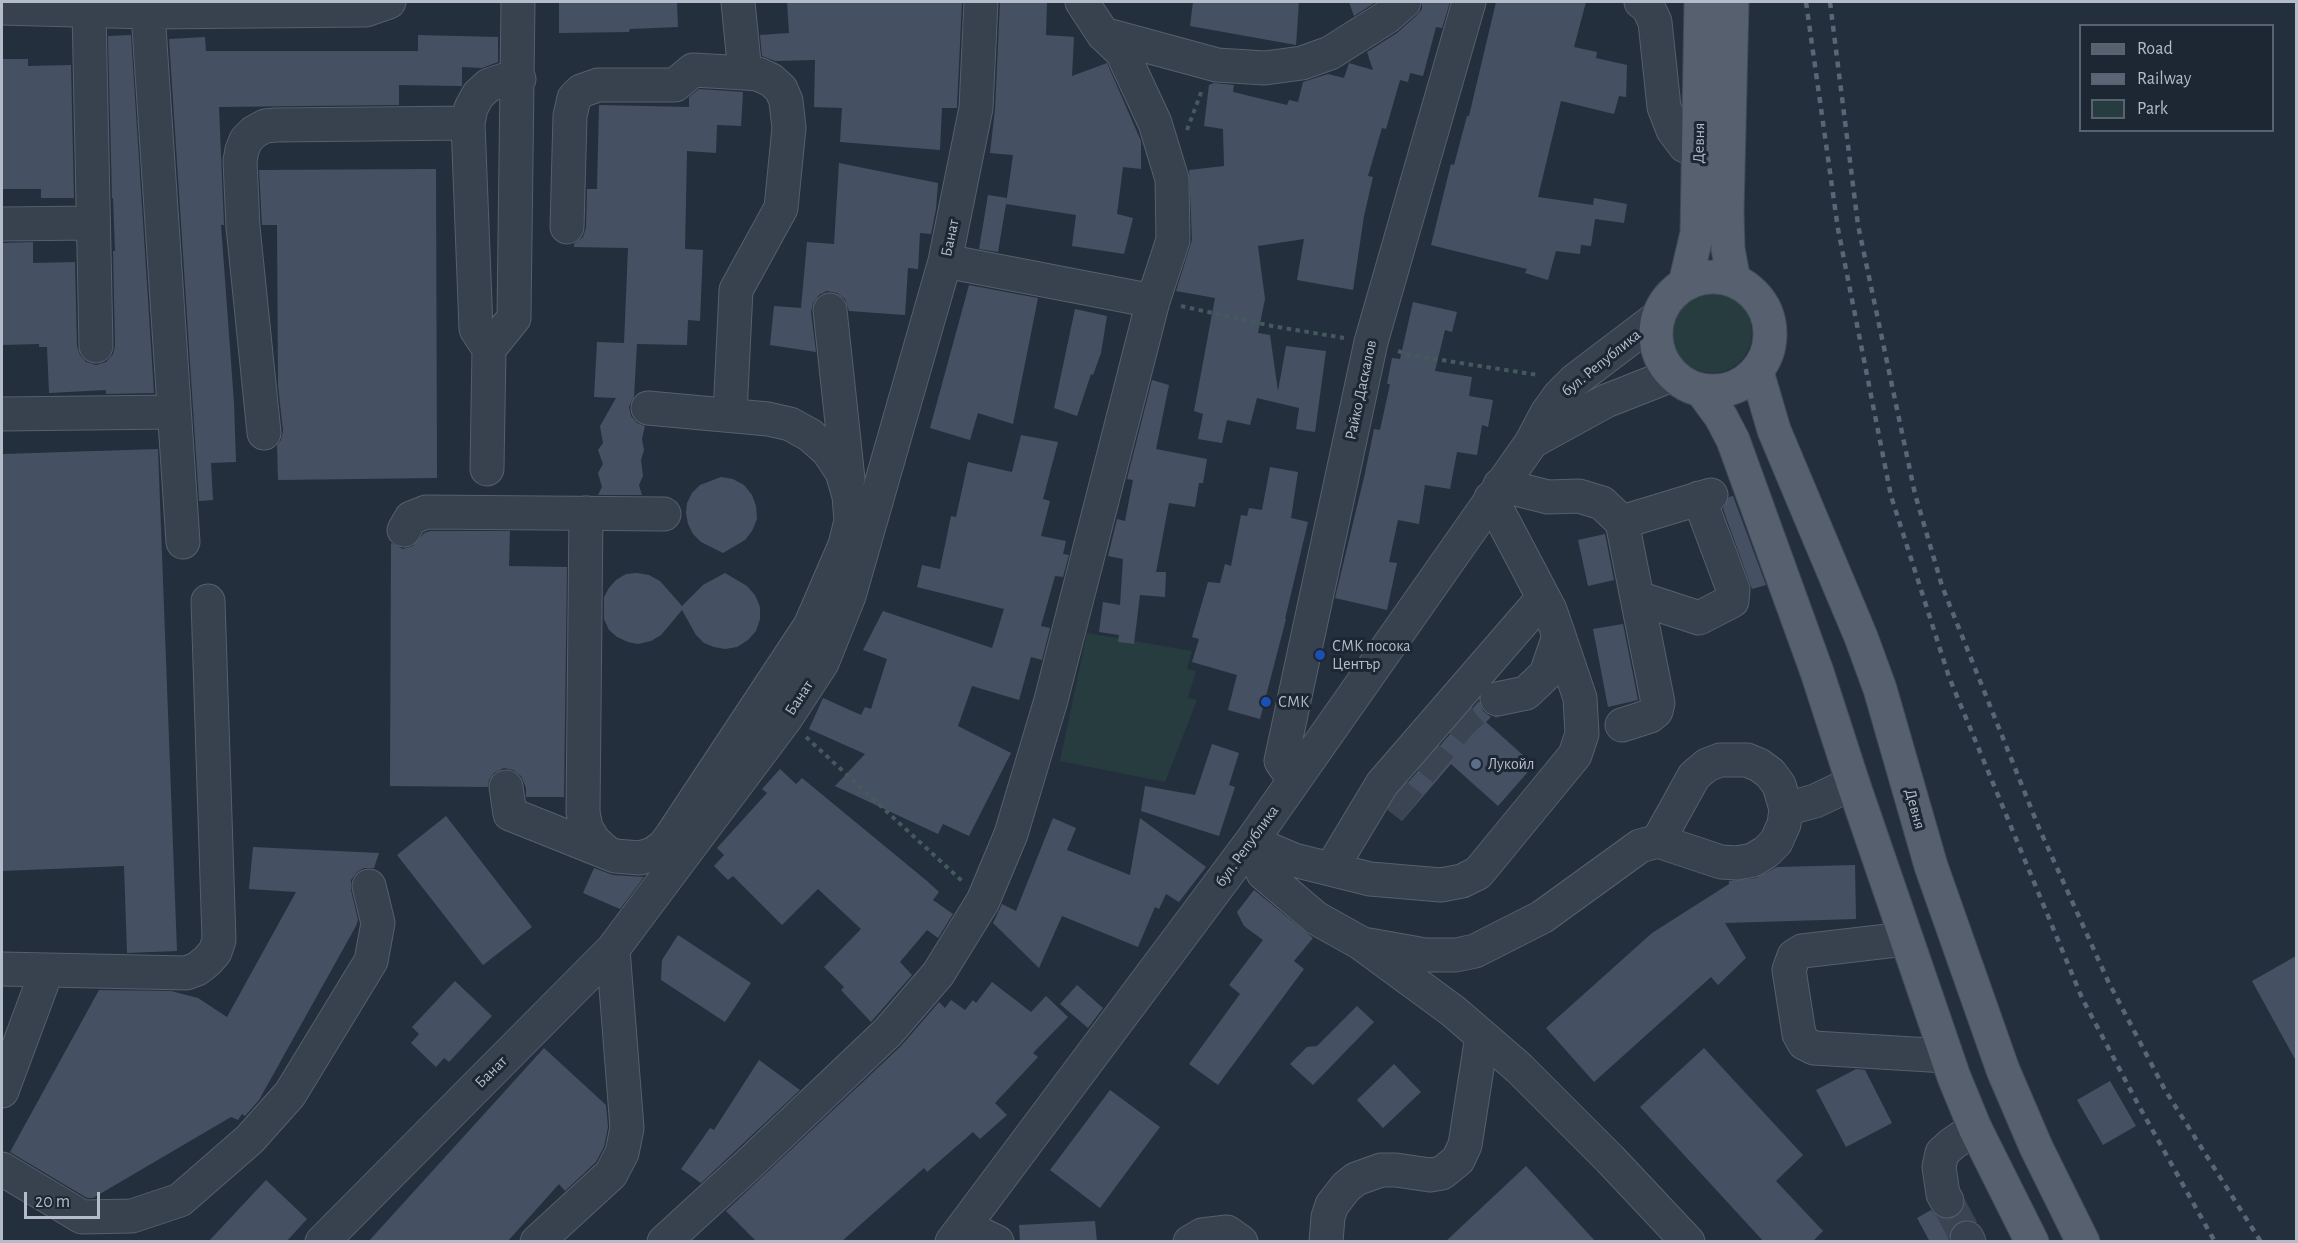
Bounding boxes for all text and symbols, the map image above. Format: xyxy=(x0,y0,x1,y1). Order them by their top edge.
legend xyxy=(2079,24,2274,132)
text: Road xyxy=(2137,40,2173,58)
text: Railway xyxy=(2137,70,2191,88)
text: Park xyxy=(2137,100,2168,118)
street label: Девня xyxy=(1689,122,1709,164)
street label: Банат xyxy=(937,218,963,258)
street label: бул. Република xyxy=(1558,325,1644,401)
street label: Райко Даскалов xyxy=(1341,338,1381,442)
place label: СМК посока Център xyxy=(1332,636,1411,674)
marker: СМК посока Център xyxy=(1313,648,1327,662)
street label: Банат xyxy=(781,677,817,719)
place label: СМК xyxy=(1278,692,1309,712)
marker: СМК xyxy=(1259,695,1273,709)
place label: Лукойл xyxy=(1488,754,1534,774)
marker: Лукойл xyxy=(1469,757,1483,771)
street label: Девня xyxy=(1900,787,1930,831)
street label: бул. Република xyxy=(1211,801,1283,891)
street label: Банат xyxy=(471,1052,511,1092)
scale bar xyxy=(27,1180,104,1218)
text: 20 m xyxy=(35,1193,70,1211)

